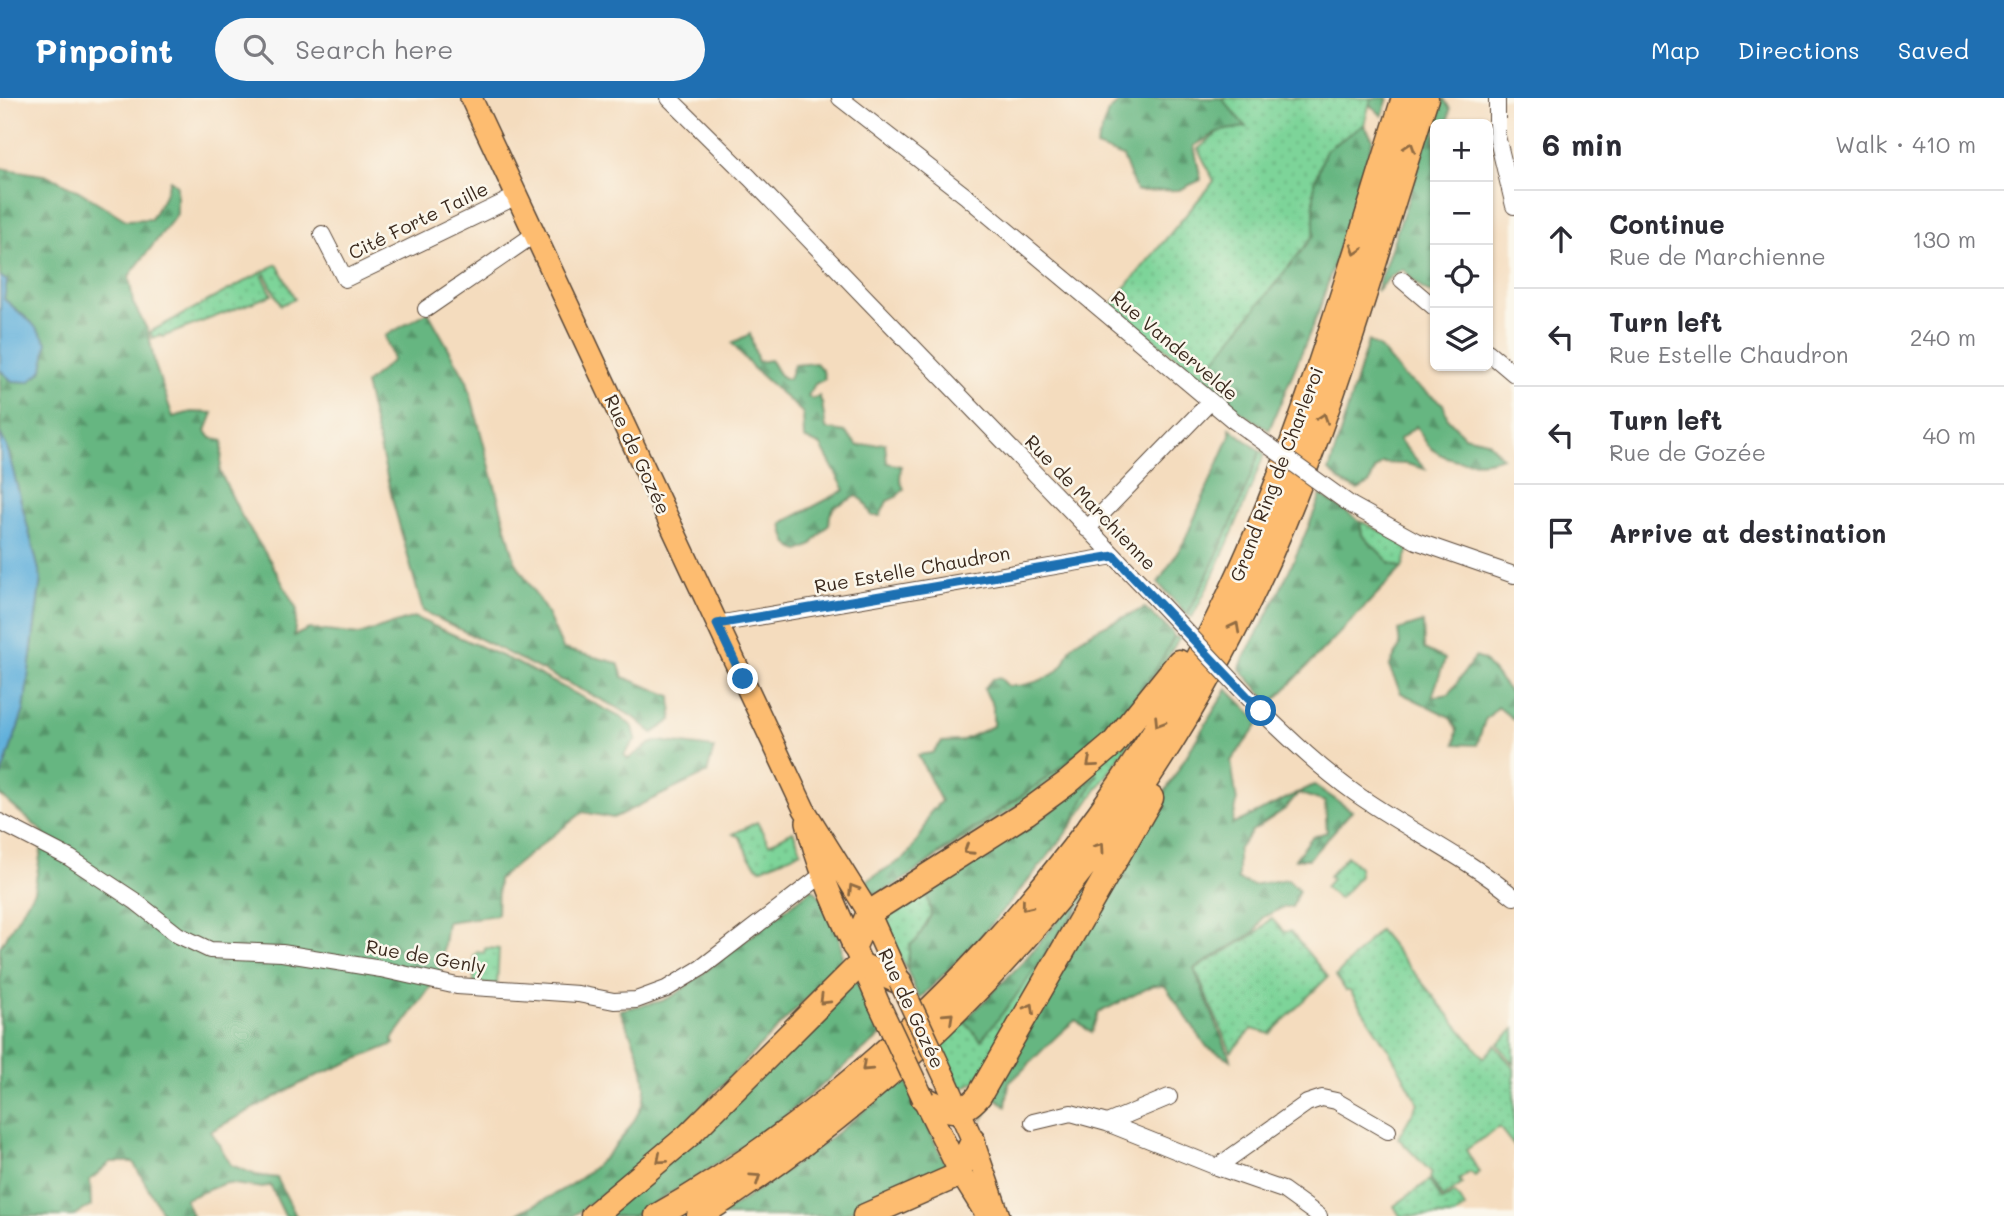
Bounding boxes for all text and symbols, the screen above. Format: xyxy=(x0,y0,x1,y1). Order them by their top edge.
search box xyxy=(215,18,705,81)
text: Pinpoint xyxy=(35,28,173,71)
icon: search xyxy=(239,30,277,68)
text: Search here xyxy=(295,32,453,66)
text: Map xyxy=(1651,34,1700,65)
text: Directions xyxy=(1738,34,1860,65)
text: Saved xyxy=(1898,34,1969,65)
map controls xyxy=(1430,119,1493,371)
button: + xyxy=(1430,119,1493,182)
text: 6 min xyxy=(1542,124,1622,164)
text: Walk · 410 m xyxy=(1835,129,1976,159)
one-way arrow xyxy=(1402,142,1416,154)
street label: Cité Forte Taille xyxy=(344,175,492,265)
button: − xyxy=(1430,182,1493,245)
text: Continue xyxy=(1609,207,1725,241)
icon: ahead xyxy=(1542,220,1580,258)
text: 130 m xyxy=(1912,224,1976,254)
text: Rue de Marchienne xyxy=(1609,241,1826,271)
one-way arrow xyxy=(1349,243,1364,255)
button: locate xyxy=(1430,245,1493,308)
street label: Rue Vandervelde xyxy=(1106,284,1244,406)
text: Turn left xyxy=(1609,305,1722,339)
button: layers xyxy=(1430,308,1493,371)
icon: left xyxy=(1542,318,1580,356)
text: 240 m xyxy=(1910,322,1976,352)
text: Rue Estelle Chaudron xyxy=(1609,339,1849,369)
street label: Grand Ring de Charleroi xyxy=(1223,363,1329,585)
street label: Rue de Gozée xyxy=(599,390,677,518)
text: Turn left xyxy=(1609,403,1722,437)
one-way arrow xyxy=(1315,412,1329,425)
icon: left xyxy=(1542,416,1580,454)
text: 40 m xyxy=(1923,420,1976,450)
street label: Rue de Marchienne xyxy=(1020,429,1162,575)
text: Rue de Gozée xyxy=(1609,437,1766,467)
icon: arrive xyxy=(1542,514,1580,552)
text: Arrive at destination xyxy=(1609,516,1886,550)
street label: Rue Estelle Chaudron xyxy=(812,540,1012,598)
one-way arrow xyxy=(1227,622,1240,635)
route end xyxy=(727,663,758,694)
route start xyxy=(1245,695,1276,726)
one-way arrow xyxy=(1155,714,1168,727)
one-way arrow xyxy=(1087,755,1100,767)
one-way arrow xyxy=(963,841,976,854)
one-way arrow xyxy=(1092,842,1104,855)
one-way arrow xyxy=(848,883,861,896)
one-way arrow xyxy=(1022,897,1034,910)
street label: Rue de Genly xyxy=(364,933,488,979)
street label: Rue de Gozée xyxy=(873,944,951,1072)
one-way arrow xyxy=(819,992,832,1005)
one-way arrow xyxy=(1022,1002,1035,1015)
one-way arrow xyxy=(941,1013,954,1026)
one-way arrow xyxy=(861,1059,874,1071)
one-way arrow xyxy=(657,1151,670,1163)
one-way arrow xyxy=(748,1173,761,1186)

